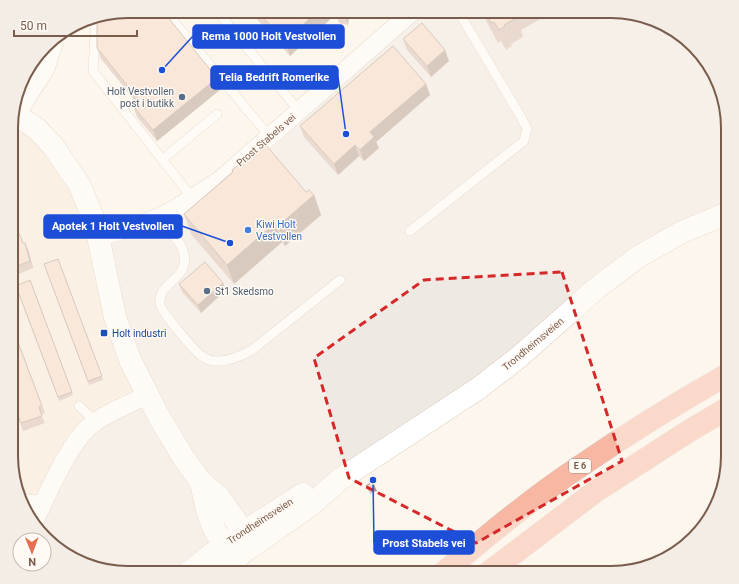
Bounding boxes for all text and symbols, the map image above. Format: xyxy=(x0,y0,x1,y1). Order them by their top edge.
scale bar xyxy=(14,12,137,38)
text: 50 m xyxy=(20,19,47,33)
callout: Rema 1000 Holt Vestvollen xyxy=(193,25,344,48)
text: Rema 1000 Holt Vestvollen xyxy=(202,30,336,43)
callout: Telia Bedrift Romerike xyxy=(211,66,338,89)
text: Telia Bedrift Romerike xyxy=(219,71,329,84)
place label: Holt Vestvollen post i butikk xyxy=(107,86,175,109)
marker: Holt Vestvollen post i butikk xyxy=(177,92,187,102)
street label: Prost Stabels vei xyxy=(234,111,298,169)
callout: Apotek 1 Holt Vestvollen xyxy=(44,215,182,238)
place label: Kiwi Holt Vestvollen xyxy=(256,219,302,242)
text: Apotek 1 Holt Vestvollen xyxy=(52,220,174,233)
marker: Kiwi Holt Vestvollen xyxy=(243,225,253,235)
marker: St1 Skedsmo xyxy=(202,286,212,296)
place label: St1 Skedsmo xyxy=(215,286,274,297)
street label: Trondheimsveien xyxy=(500,315,566,373)
marker: Holt industri xyxy=(99,328,109,338)
place label: Holt industri xyxy=(112,328,166,339)
road number: E 6 xyxy=(569,459,591,473)
street label: Trondheimsveien xyxy=(225,496,295,546)
callout: Prost Stabels vei xyxy=(374,531,474,554)
north arrow xyxy=(12,532,52,572)
text: Prost Stabels vei xyxy=(382,537,466,550)
text: N xyxy=(28,555,36,568)

